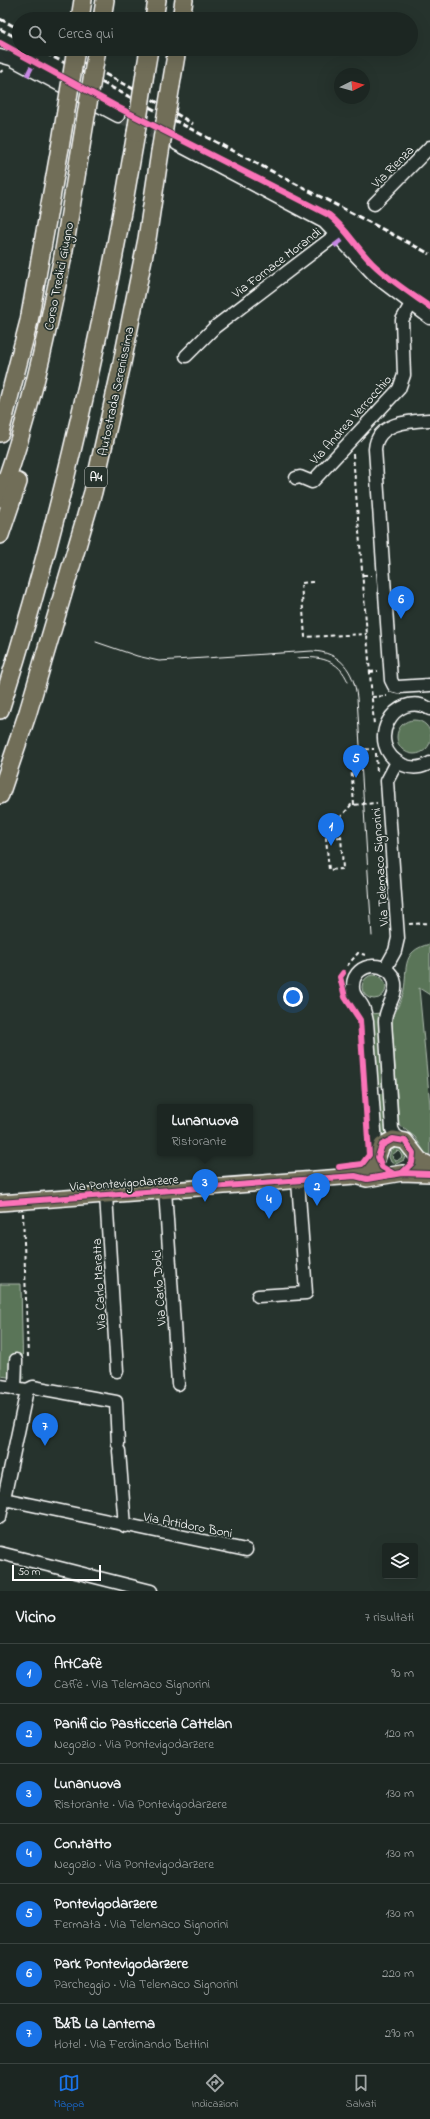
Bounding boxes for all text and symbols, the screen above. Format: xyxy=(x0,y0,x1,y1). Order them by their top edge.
search box xyxy=(12,12,418,56)
icon: search xyxy=(26,23,48,45)
text: Cerca qui xyxy=(58,23,114,45)
north arrow xyxy=(334,68,370,104)
street label: Via Rienza xyxy=(367,141,419,193)
street label: Corso Tredici Giugno xyxy=(40,220,80,332)
street label: Via Fornace Morandi xyxy=(227,223,326,304)
street label: Autostrada Serenissima xyxy=(93,325,139,458)
street label: Via Andrea Verrocchio xyxy=(305,371,397,470)
road number: A4 xyxy=(85,467,107,487)
pin: 6 xyxy=(388,586,414,619)
pin: 5 xyxy=(343,745,369,778)
street label: Via Telemaco Signorini xyxy=(367,807,395,928)
pin: 1 xyxy=(318,813,344,846)
your location xyxy=(283,987,303,1007)
popup xyxy=(157,1104,253,1156)
text: Lunanuova xyxy=(171,1110,239,1132)
text: Ristorante xyxy=(171,1132,226,1151)
pin: 3 xyxy=(192,1169,218,1202)
street label: Via Pontevigodarzere xyxy=(68,1170,179,1198)
pin: 2 xyxy=(304,1173,330,1206)
pin: 4 xyxy=(256,1186,282,1219)
street label: Via Carlo Maratta xyxy=(88,1238,111,1331)
street label: Via Carlo Dolci xyxy=(147,1249,172,1327)
pin: 7 xyxy=(32,1413,58,1446)
street label: Via Artidoro Boni xyxy=(141,1507,234,1543)
map controls xyxy=(382,1543,418,1579)
button: layers xyxy=(382,1543,418,1579)
scale bar xyxy=(12,1563,101,1582)
text: 50 m xyxy=(18,1564,40,1580)
text: Vicino xyxy=(16,1605,56,1630)
text: 7 risultati xyxy=(365,1608,414,1627)
text: ArtCafè xyxy=(54,1653,102,1675)
text: 1 xyxy=(27,1664,31,1683)
text: 90 m xyxy=(391,1664,414,1683)
text: Caffè · Via Telemaco Signorini xyxy=(54,1675,210,1694)
text: Panificio Pasticceria Cattelan xyxy=(54,1713,232,1735)
text: 2 xyxy=(26,1724,32,1743)
text: 120 m xyxy=(384,1724,414,1743)
text: Negozio · Via Pontevigodarzere xyxy=(54,1735,214,1754)
text: Lunanuova xyxy=(54,1773,121,1795)
text: 3 xyxy=(26,1784,32,1803)
text: 130 m xyxy=(386,1784,414,1803)
text: Ristorante · Via Pontevigodarzere xyxy=(54,1795,227,1814)
text: Con.tatto xyxy=(54,1833,112,1855)
text: 4 xyxy=(26,1844,32,1863)
text: 130 m xyxy=(386,1844,414,1863)
text: Negozio · Via Pontevigodarzere xyxy=(54,1855,214,1874)
text: Pontevigodarzere xyxy=(54,1893,157,1915)
text: 5 xyxy=(25,1904,33,1923)
text: 130 m xyxy=(386,1904,414,1923)
text: Fermata · Via Telemaco Signorini xyxy=(54,1915,228,1934)
text: Park Pontevigodarzere xyxy=(54,1953,188,1975)
text: 6 xyxy=(26,1964,32,1983)
text: 220 m xyxy=(382,1964,414,1983)
text: Parcheggio · Via Telemaco Signorini xyxy=(54,1975,238,1994)
text: B&B La Lanterna xyxy=(54,2013,155,2035)
text: 7 xyxy=(26,2024,32,2043)
text: 290 m xyxy=(385,2024,414,2043)
text: Hotel · Via Ferdinando Bettini xyxy=(54,2035,209,2054)
tab: Mappa xyxy=(54,2072,84,2112)
tab: Indicazioni xyxy=(192,2072,238,2112)
tab: Salvati xyxy=(346,2072,376,2112)

